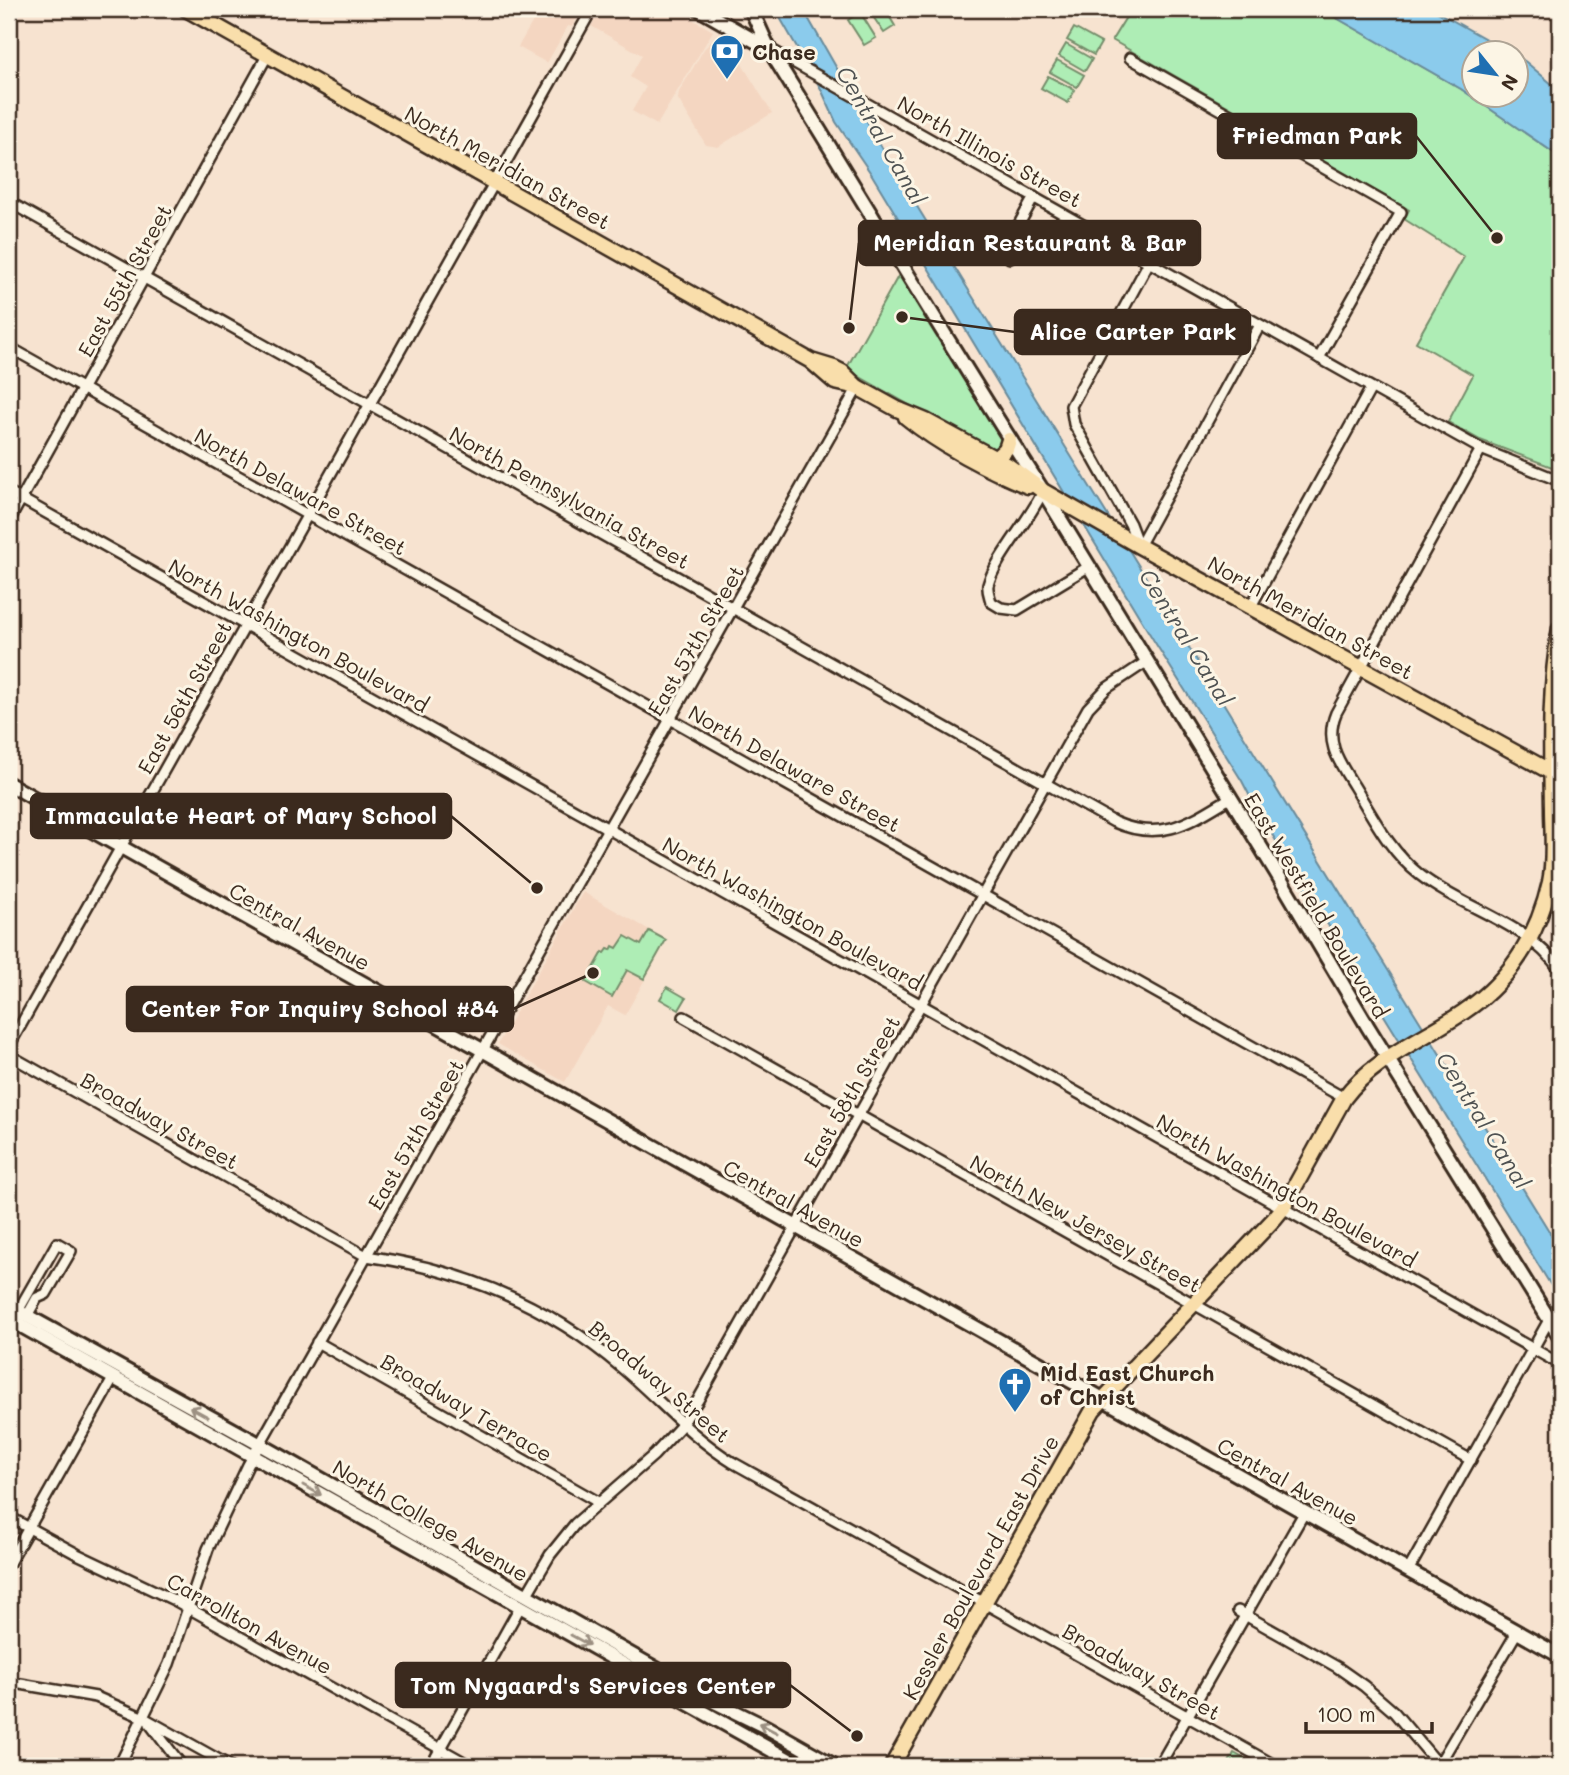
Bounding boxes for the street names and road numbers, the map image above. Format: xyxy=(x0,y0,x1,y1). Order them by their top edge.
street label: North Illinois Street xyxy=(893,89,1087,213)
street label: North Meridian Street xyxy=(400,99,616,235)
street label: East 55th Street xyxy=(71,199,177,361)
street label: North Pennsylvania Street xyxy=(445,420,695,574)
street label: North Delaware Street xyxy=(190,421,412,561)
street label: North Meridian Street xyxy=(1203,549,1419,685)
street label: North Washington Boulevard xyxy=(164,552,434,718)
street label: East 57th Street xyxy=(641,560,749,720)
street label: East 56th Street xyxy=(131,616,237,778)
street label: North Delaware Street xyxy=(684,698,906,838)
street label: East Westfield Boulevard xyxy=(1239,787,1395,1023)
street label: North Washington Boulevard xyxy=(658,830,928,996)
street label: Central Avenue xyxy=(225,876,375,976)
street label: East 58th Street xyxy=(797,1010,905,1172)
street label: East 57th Street xyxy=(361,1054,469,1214)
street label: Broadway Street xyxy=(76,1065,244,1175)
street label: North Washington Boulevard xyxy=(1152,1107,1422,1273)
street label: North New Jersey Street xyxy=(965,1148,1207,1298)
street label: Central Avenue xyxy=(719,1153,869,1253)
street label: Broadway Street xyxy=(584,1314,736,1448)
street label: Broadway Terrace xyxy=(376,1347,558,1467)
street label: Kessler Boulevard East Drive xyxy=(896,1430,1064,1704)
street label: Central Avenue xyxy=(1213,1431,1363,1531)
street label: North College Avenue xyxy=(328,1453,534,1587)
street label: Carrollton Avenue xyxy=(163,1566,337,1680)
street label: Broadway Street xyxy=(1058,1616,1226,1726)

